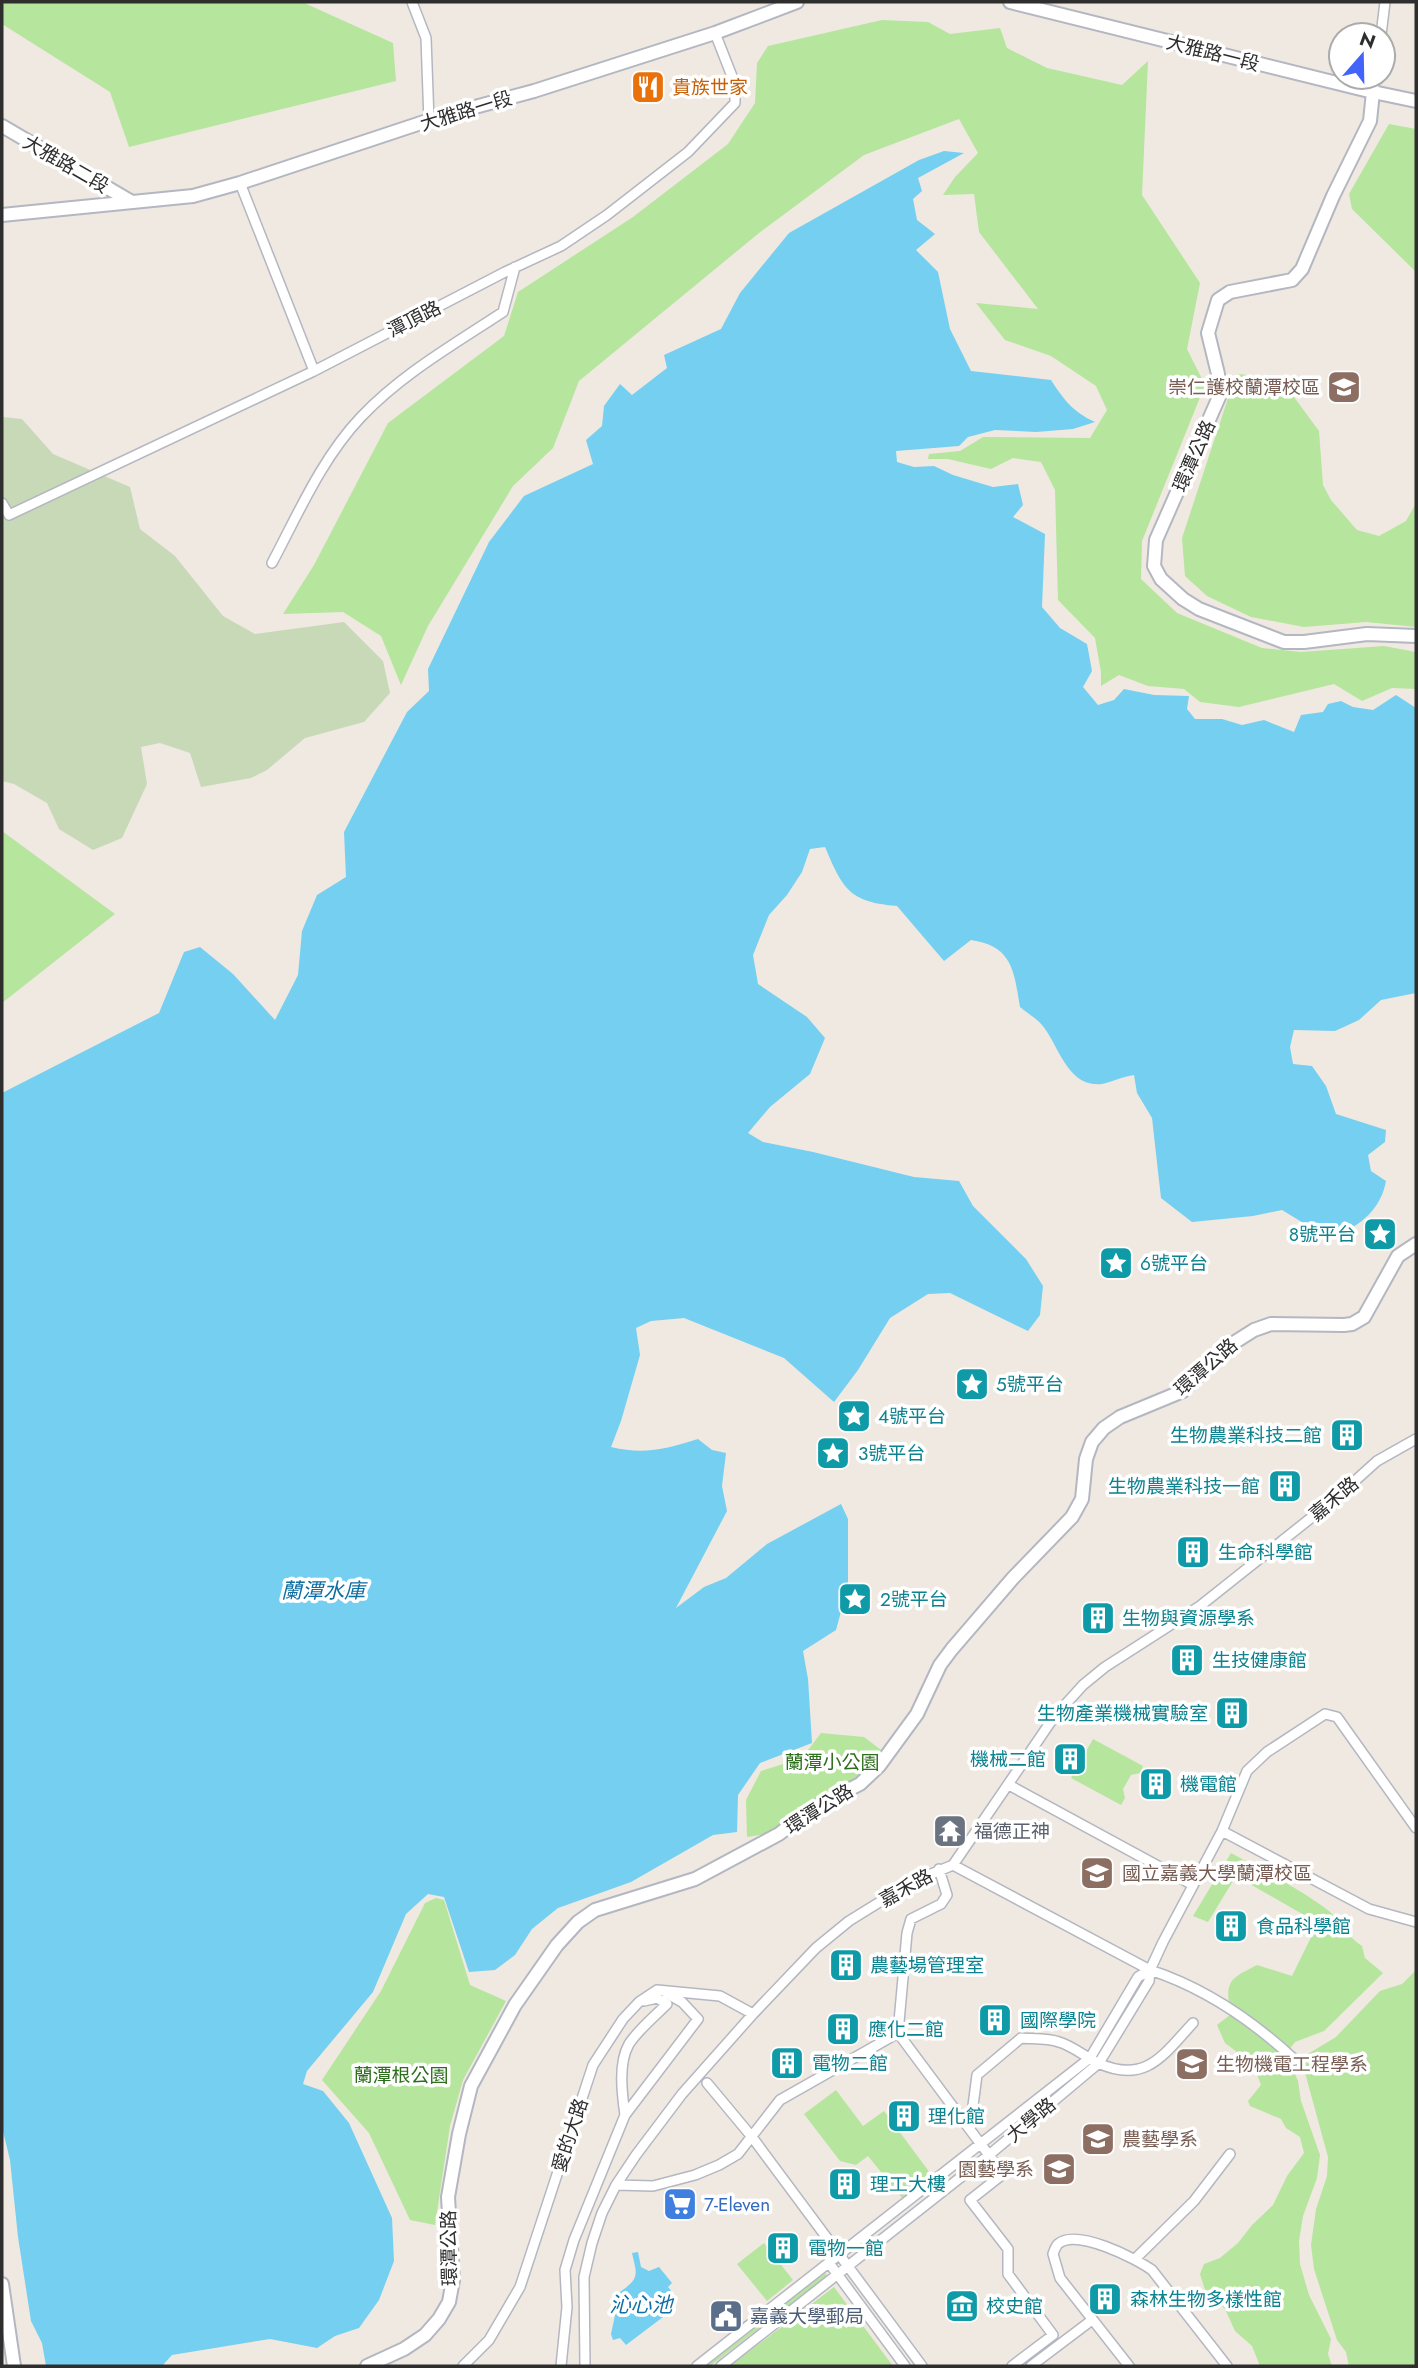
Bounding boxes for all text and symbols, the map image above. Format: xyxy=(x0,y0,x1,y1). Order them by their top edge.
north arrow xyxy=(1327,21,1397,91)
text: N xyxy=(1356,25,1379,56)
street label: 大雅路一段 xyxy=(1164,28,1262,78)
restaurant icon: 貴族世家 xyxy=(629,68,667,106)
place label: 貴族世家 xyxy=(672,74,748,101)
street label: 大雅路一段 xyxy=(417,84,515,138)
street label: 大雅路二段 xyxy=(18,129,114,199)
street label: 潭頂路 xyxy=(382,294,446,344)
school or university icon: 崇仁護校蘭潭校區 xyxy=(1325,368,1363,406)
place label: 崇仁護校蘭潭校區 xyxy=(1168,374,1320,401)
street label: 環潭公路 xyxy=(1166,416,1222,496)
place icon: 8號平台 xyxy=(1361,1215,1399,1253)
place label: 8號平台 xyxy=(1289,1221,1356,1248)
place icon: 6號平台 xyxy=(1097,1244,1135,1282)
place label: 6號平台 xyxy=(1140,1250,1208,1277)
street label: 環潭公路 xyxy=(1168,1332,1244,1402)
place icon: 5號平台 xyxy=(953,1365,991,1403)
place label: 5號平台 xyxy=(996,1371,1064,1398)
place icon: 4號平台 xyxy=(835,1397,873,1435)
place label: 4號平台 xyxy=(878,1403,946,1430)
building icon: 生物農業科技二館 xyxy=(1328,1416,1366,1454)
place label: 生物農業科技二館 xyxy=(1170,1422,1322,1449)
place icon: 3號平台 xyxy=(814,1434,852,1472)
place label: 3號平台 xyxy=(858,1440,925,1467)
building icon: 生物農業科技一館 xyxy=(1266,1467,1304,1505)
street label: 嘉禾路 xyxy=(1303,1470,1365,1528)
place label: 生物農業科技一館 xyxy=(1108,1473,1260,1500)
building icon: 生命科學館 xyxy=(1174,1533,1212,1571)
place label: 生命科學館 xyxy=(1218,1539,1313,1566)
water label: 蘭潭水庫 xyxy=(281,1576,368,1606)
place icon: 2號平台 xyxy=(836,1580,874,1618)
place label: 2號平台 xyxy=(880,1586,948,1613)
building icon: 生物與資源學系 xyxy=(1079,1599,1117,1637)
place label: 生物與資源學系 xyxy=(1122,1605,1255,1632)
building icon: 生技健康館 xyxy=(1168,1641,1206,1679)
place label: 生技健康館 xyxy=(1212,1647,1307,1674)
building icon: 生物產業機械實驗室 xyxy=(1213,1694,1251,1732)
place label: 生物產業機械實驗室 xyxy=(1037,1700,1208,1727)
building icon: 機械二館 xyxy=(1051,1740,1089,1778)
place label: 機械二館 xyxy=(970,1746,1046,1773)
park label: 蘭潭小公園 xyxy=(784,1749,880,1776)
building icon: 機電館 xyxy=(1137,1765,1175,1803)
place label: 機電館 xyxy=(1180,1771,1237,1798)
street label: 環潭公路 xyxy=(780,1777,858,1841)
temple icon: 福德正神 xyxy=(931,1812,969,1850)
place label: 福德正神 xyxy=(974,1818,1050,1845)
school or university icon: 國立嘉義大學蘭潭校區 xyxy=(1078,1854,1116,1892)
place label: 國立嘉義大學蘭潭校區 xyxy=(1122,1860,1312,1887)
street label: 嘉禾路 xyxy=(875,1862,937,1914)
building icon: 食品科學館 xyxy=(1212,1907,1250,1945)
place label: 食品科學館 xyxy=(1256,1913,1351,1940)
building icon: 農藝場管理室 xyxy=(827,1946,865,1984)
place label: 農藝場管理室 xyxy=(870,1952,984,1979)
building icon: 國際學院 xyxy=(976,2001,1014,2039)
place label: 國際學院 xyxy=(1020,2007,1096,2034)
building icon: 應化二館 xyxy=(824,2010,862,2048)
place label: 應化二館 xyxy=(868,2016,944,2043)
building icon: 電物二館 xyxy=(768,2044,806,2082)
school or university icon: 生物機電工程學系 xyxy=(1173,2045,1211,2083)
place label: 電物二館 xyxy=(812,2050,888,2077)
place label: 生物機電工程學系 xyxy=(1216,2051,1368,2078)
park label: 蘭潭根公園 xyxy=(353,2062,449,2089)
street label: 大學路 xyxy=(1000,2091,1062,2149)
street label: 愛的大路 xyxy=(545,2095,595,2175)
building icon: 理化館 xyxy=(885,2097,923,2135)
place label: 理化館 xyxy=(928,2103,985,2130)
school or university icon: 農藝學系 xyxy=(1079,2120,1117,2158)
place label: 農藝學系 xyxy=(1122,2126,1198,2153)
school or university icon: 園藝學系 xyxy=(1040,2150,1078,2188)
place label: 園藝學系 xyxy=(958,2156,1034,2183)
building icon: 理工大樓 xyxy=(826,2165,864,2203)
place label: 理工大樓 xyxy=(870,2171,946,2198)
supermarket icon: 7-Eleven xyxy=(661,2185,699,2223)
place label: 7-Eleven xyxy=(704,2191,770,2218)
street label: 環潭公路 xyxy=(435,2210,463,2286)
building icon: 電物一館 xyxy=(764,2229,802,2267)
place label: 電物一館 xyxy=(808,2235,884,2262)
building icon: 森林生物多樣性館 xyxy=(1086,2280,1124,2318)
place label: 森林生物多樣性館 xyxy=(1130,2286,1282,2313)
museum icon: 校史館 xyxy=(943,2287,981,2325)
water label: 沁心池 xyxy=(610,2290,674,2320)
place label: 校史館 xyxy=(986,2293,1043,2320)
public building icon: 嘉義大學郵局 xyxy=(707,2297,745,2335)
place label: 嘉義大學郵局 xyxy=(750,2303,864,2330)

